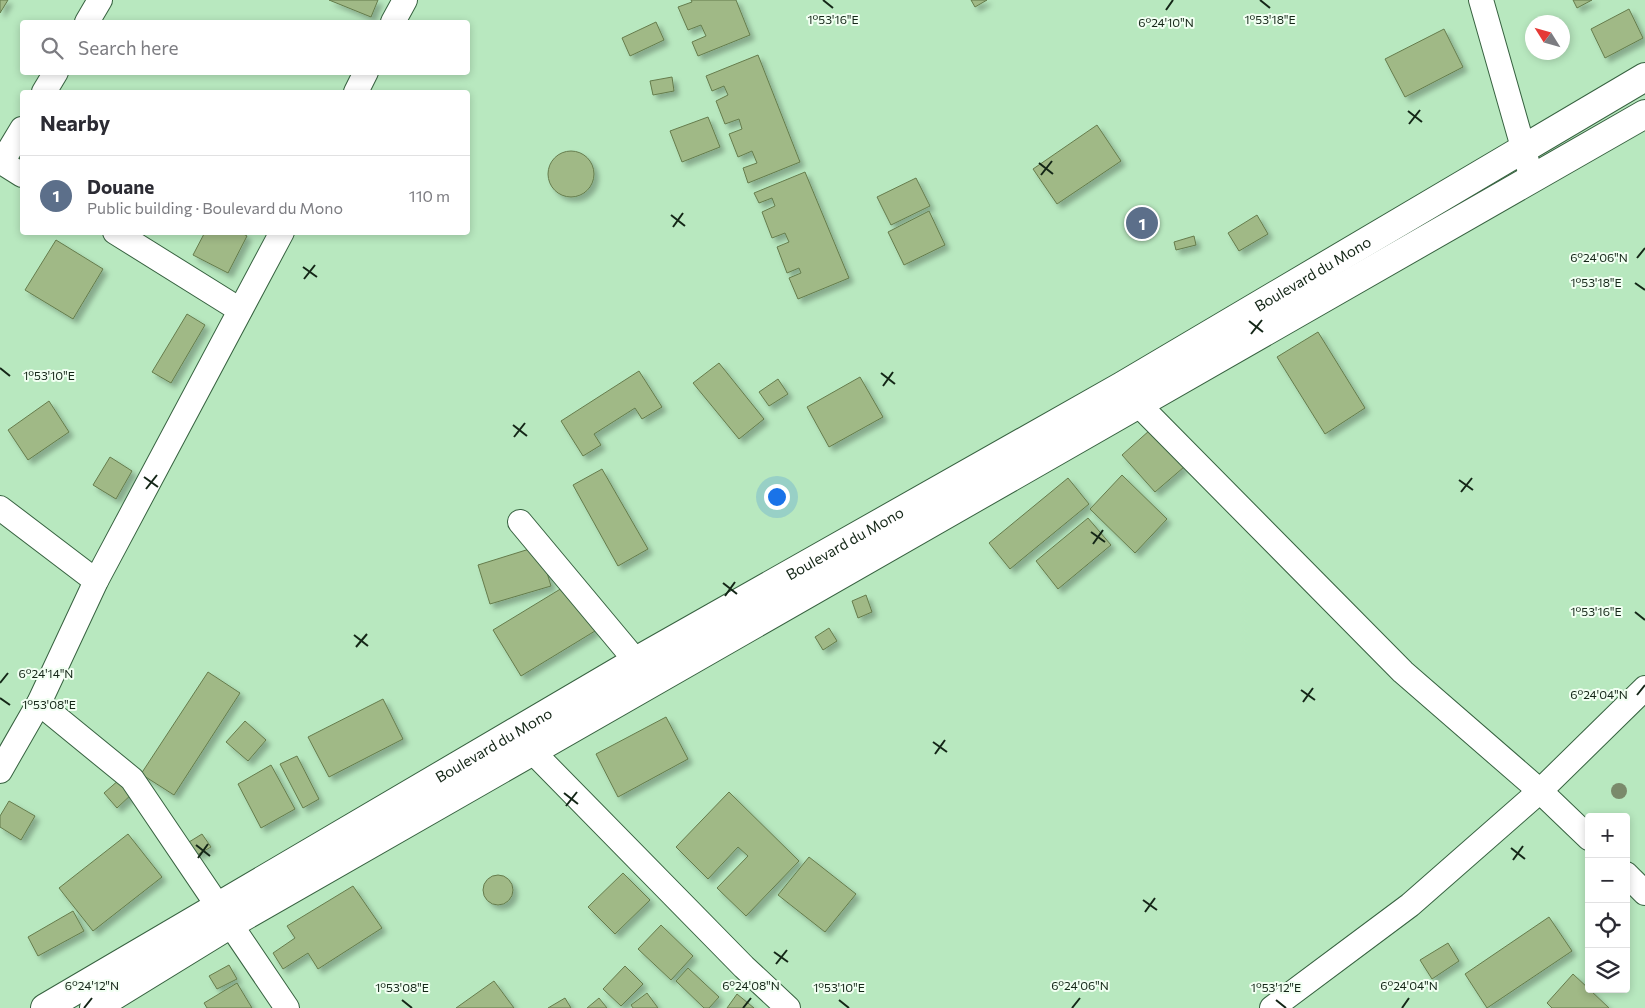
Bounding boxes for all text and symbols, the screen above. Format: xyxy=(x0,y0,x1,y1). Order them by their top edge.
text: 1°53'16"E xyxy=(807,12,859,26)
text: 1°53'18"E xyxy=(1244,12,1296,26)
text: 6°24'10"N xyxy=(1138,15,1194,29)
north arrow xyxy=(1525,15,1570,60)
search box xyxy=(20,20,470,75)
icon: search xyxy=(38,34,66,62)
text: Search here xyxy=(78,36,178,59)
text: Nearby xyxy=(40,110,110,135)
text: Douane xyxy=(87,175,154,198)
text: 1 xyxy=(52,186,60,205)
text: 110 m xyxy=(409,186,450,205)
text: Public building · Boulevard du Mono xyxy=(87,198,343,217)
pin: 1 xyxy=(1126,204,1158,242)
street label: Boulevard du Mono xyxy=(1251,232,1374,315)
text: 6°24'06"N xyxy=(1570,250,1628,264)
text: 1°53'18"E xyxy=(1570,275,1622,289)
text: 1°53'10"E xyxy=(23,368,75,382)
your location xyxy=(764,484,790,510)
street label: Boulevard du Mono xyxy=(783,503,907,583)
text: 1°53'16"E xyxy=(1570,604,1622,618)
text: 6°24'14"N xyxy=(19,666,73,680)
text: 6°24'04"N xyxy=(1570,687,1628,701)
text: 1°53'08"E xyxy=(22,697,76,711)
street label: Boulevard du Mono xyxy=(432,703,555,786)
map controls xyxy=(1585,813,1630,993)
button: + xyxy=(1585,813,1630,858)
button: − xyxy=(1585,858,1630,903)
button: locate xyxy=(1585,903,1630,948)
button: layers xyxy=(1585,948,1630,993)
text: 6°24'12"N xyxy=(65,978,119,992)
text: 6°24'08"N xyxy=(722,978,780,992)
text: 6°24'06"N xyxy=(1051,978,1109,992)
text: 6°24'04"N xyxy=(1380,978,1438,992)
text: 1°53'08"E xyxy=(375,980,429,994)
text: 1°53'10"E xyxy=(813,980,865,994)
text: 1°53'12"E xyxy=(1251,980,1301,994)

